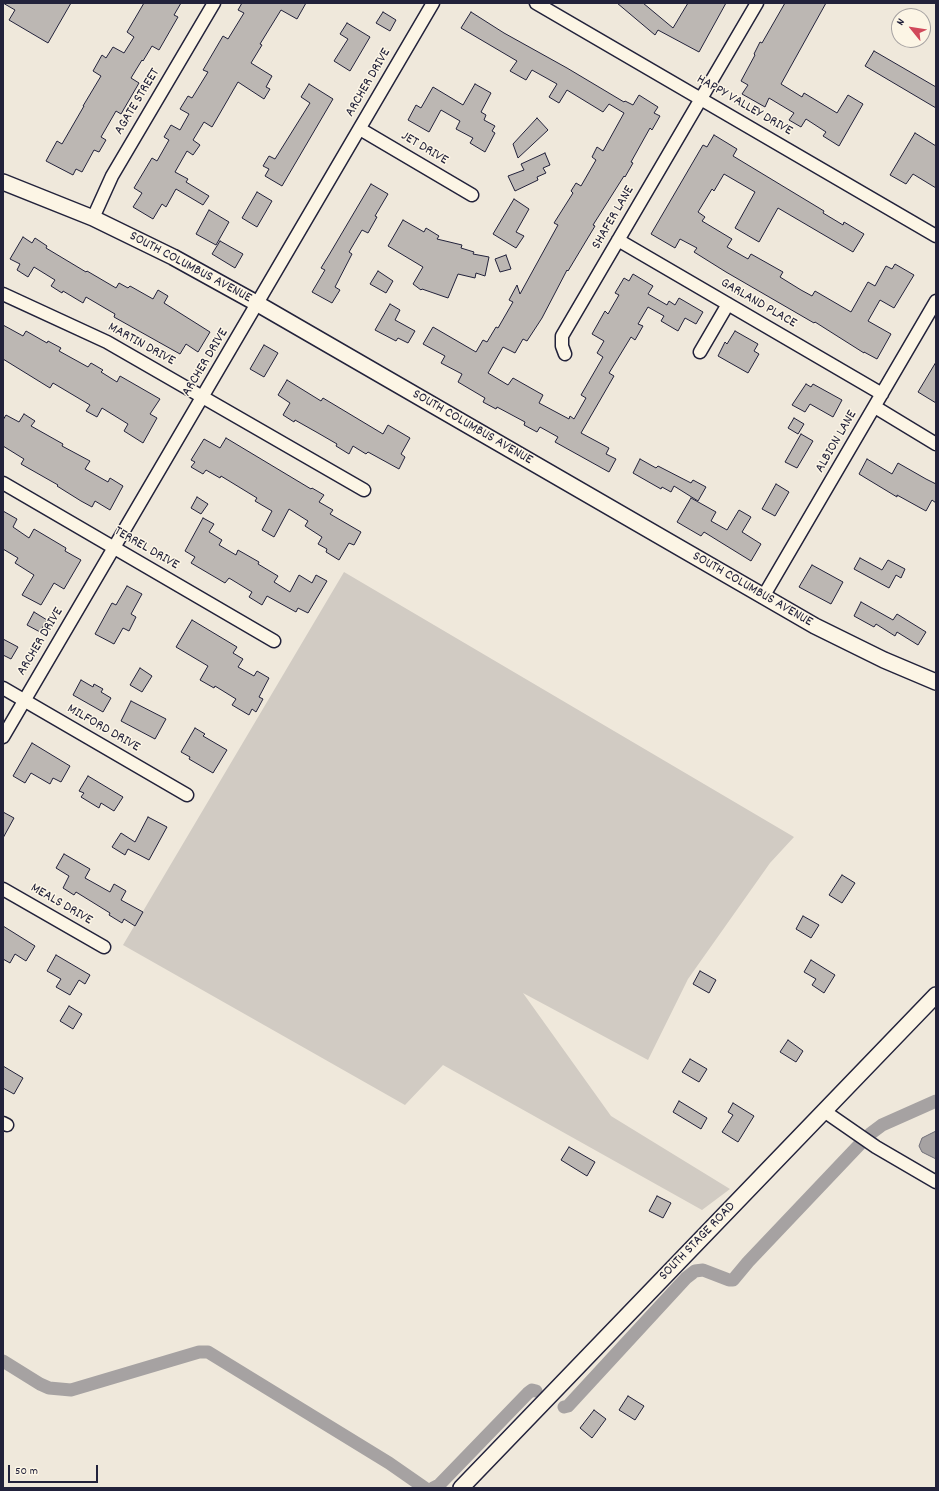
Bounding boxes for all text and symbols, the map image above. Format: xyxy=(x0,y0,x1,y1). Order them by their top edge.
north arrow xyxy=(891,8,931,48)
text: N xyxy=(893,16,910,29)
street label: ARCHER DRIVE xyxy=(343,46,395,120)
street label: AGATE STREET xyxy=(112,66,164,138)
street label: HAPPY VALLEY DRIVE xyxy=(693,72,795,140)
street label: JET DRIVE xyxy=(398,128,450,170)
street label: SHAFER LANE xyxy=(589,183,639,253)
street label: SOUTH COLUMBUS AVENUE xyxy=(126,229,254,307)
street label: GARLAND PLACE xyxy=(717,275,799,333)
street label: MARTIN DRIVE xyxy=(104,320,178,370)
street label: ARCHER DRIVE xyxy=(179,326,233,400)
street label: SOUTH COLUMBUS AVENUE xyxy=(409,387,535,469)
street label: ALBION LANE xyxy=(812,408,862,476)
street label: TERREL DRIVE xyxy=(110,524,182,574)
street label: SOUTH COLUMBUS AVENUE xyxy=(689,549,815,631)
street label: ARCHER DRIVE xyxy=(14,605,68,679)
street label: MILFORD DRIVE xyxy=(64,701,142,757)
street label: MEALS DRIVE xyxy=(27,881,95,929)
street label: SOUTH STAGE ROAD xyxy=(656,1199,740,1285)
scale bar xyxy=(10,1457,100,1483)
text: 50 m xyxy=(15,1463,38,1480)

